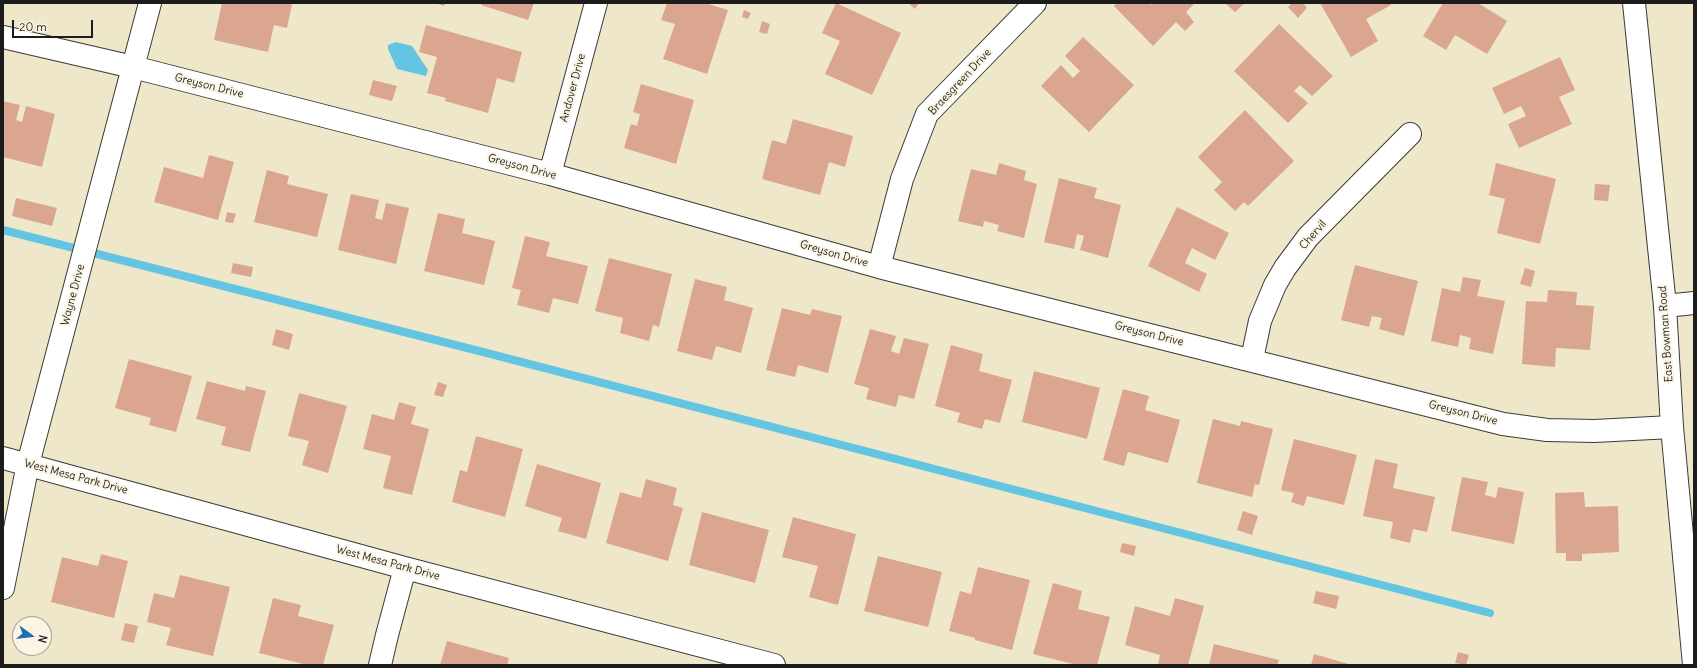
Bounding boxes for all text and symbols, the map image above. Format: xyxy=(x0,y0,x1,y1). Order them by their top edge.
scale bar xyxy=(14,12,95,38)
text: 20 m xyxy=(19,19,47,34)
street label: Braesgreen Drive xyxy=(926,46,994,118)
street label: Andover Drive xyxy=(558,52,588,124)
street label: Greyson Drive xyxy=(173,71,245,101)
street label: Greyson Drive xyxy=(486,152,558,182)
street label: Chervil xyxy=(1297,218,1329,252)
street label: Greyson Drive xyxy=(798,238,870,270)
street label: Wayne Drive xyxy=(58,263,88,327)
street label: East Bowman Road xyxy=(1656,285,1676,383)
street label: Greyson Drive xyxy=(1113,319,1185,349)
street label: Greyson Drive xyxy=(1427,398,1499,428)
street label: West Mesa Park Drive xyxy=(23,457,129,497)
street label: West Mesa Park Drive xyxy=(335,543,441,583)
north arrow xyxy=(12,616,52,656)
text: N xyxy=(35,633,50,644)

